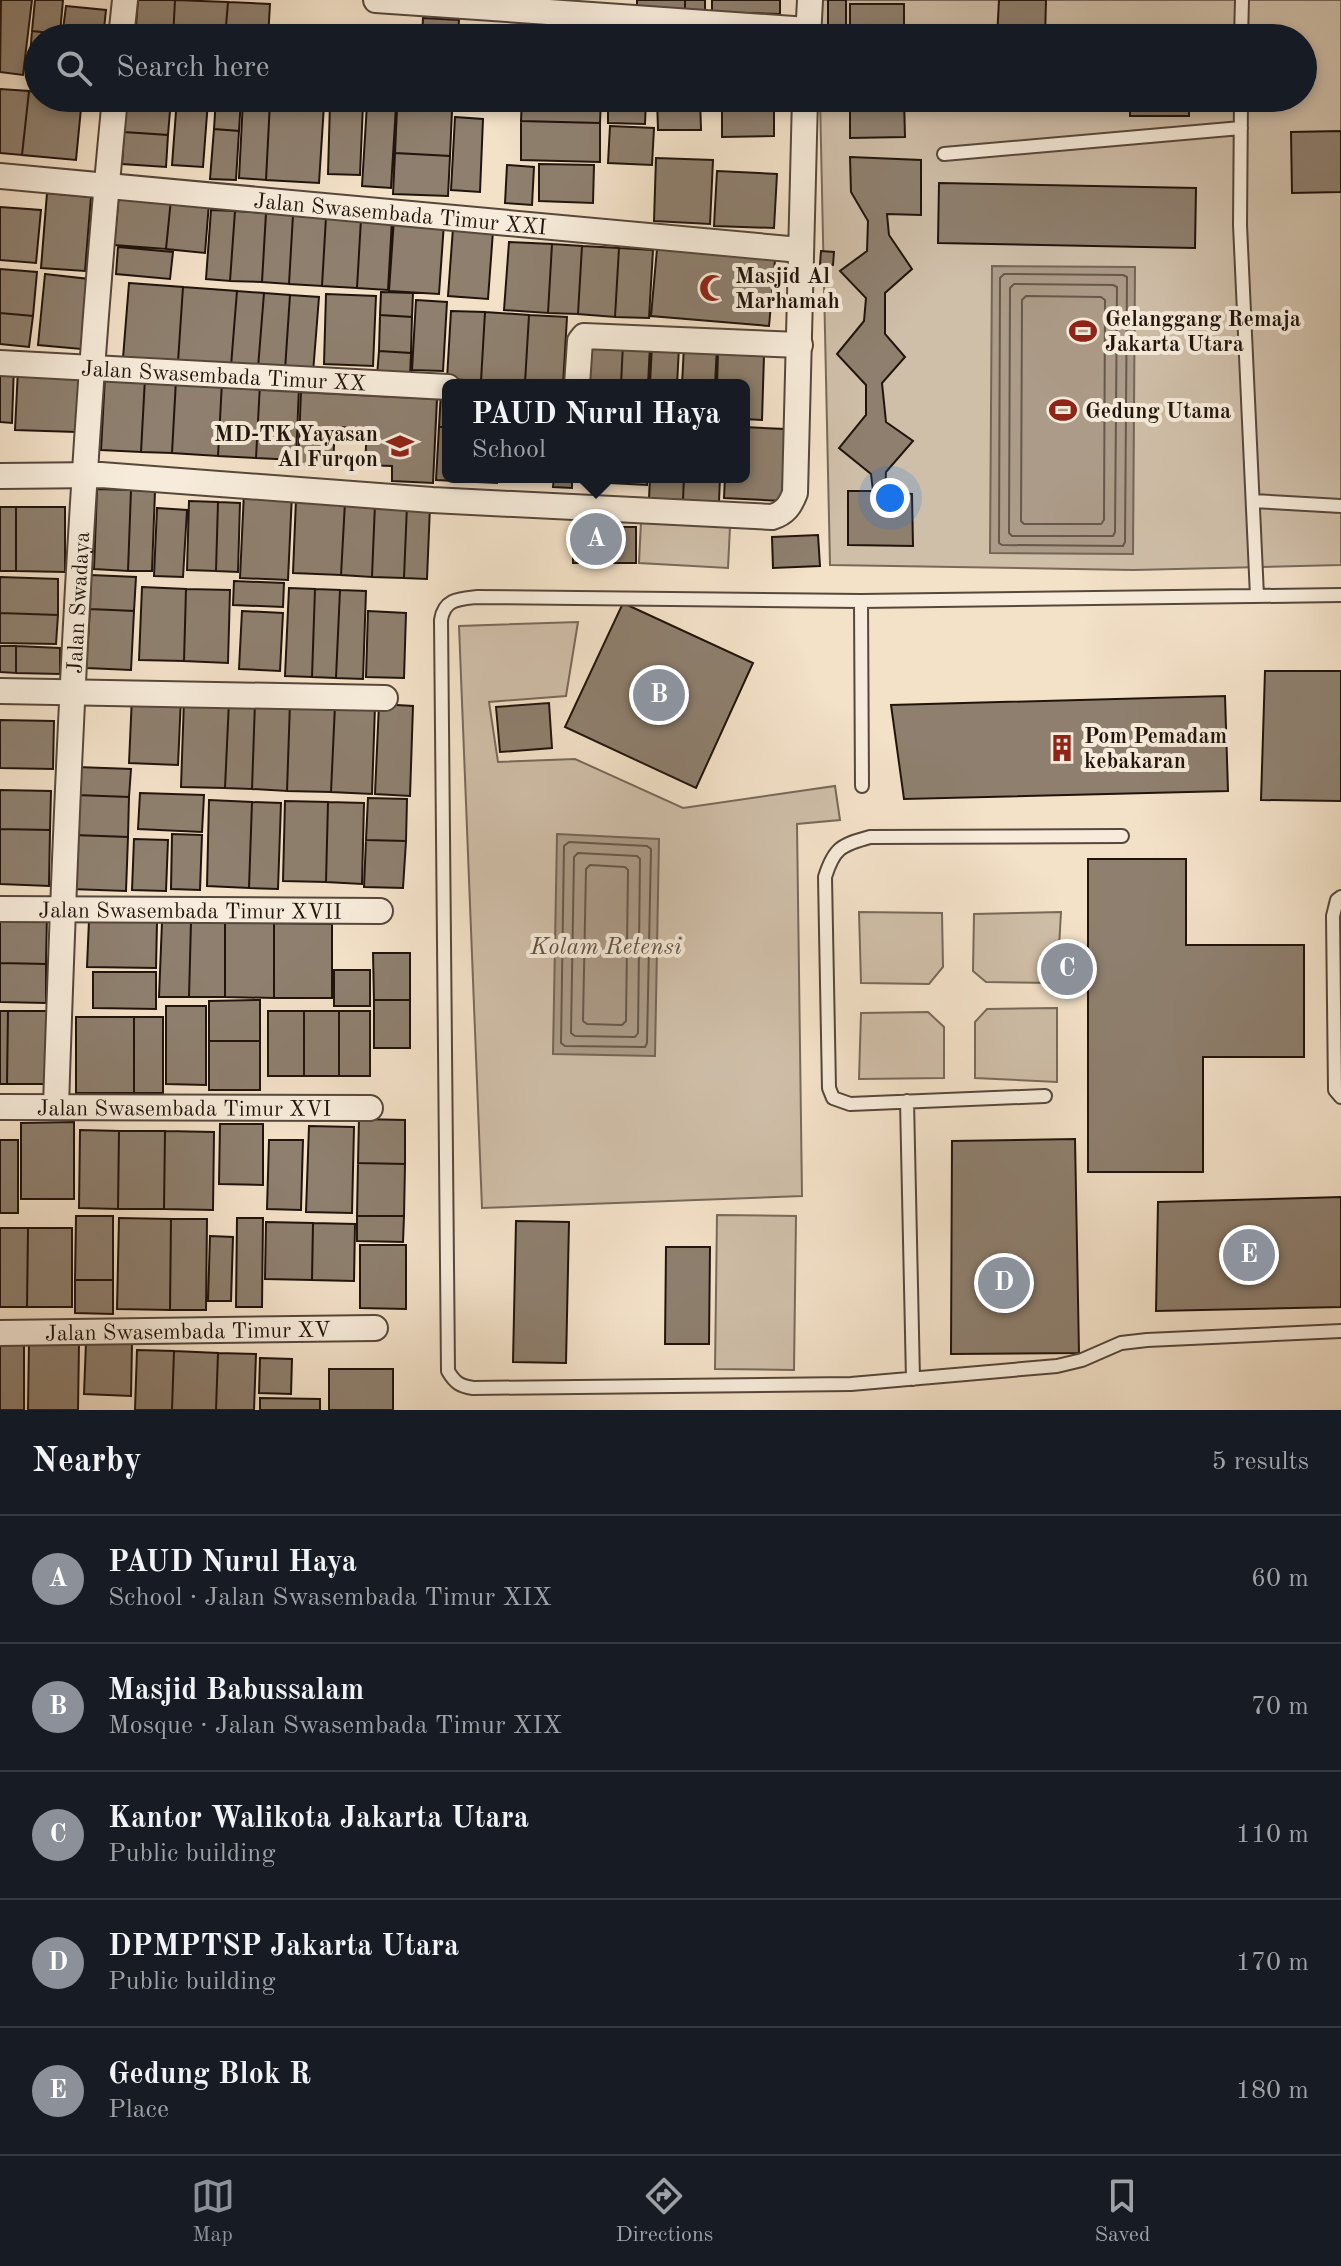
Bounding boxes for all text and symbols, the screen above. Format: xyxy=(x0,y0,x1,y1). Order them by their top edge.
search box xyxy=(24,24,1317,112)
icon: search xyxy=(52,46,96,90)
text: Search here xyxy=(116,53,270,83)
street label: Jalan Swasembada Timur XXI xyxy=(253,191,548,240)
place label: Masjid Al Marhamah xyxy=(735,266,840,313)
mosque icon: Masjid Al Marhamah xyxy=(698,273,728,303)
place label: Gelanggang Remaja Jakarta Utara xyxy=(1105,309,1301,356)
sports icon: Gelanggang Remaja Jakarta Utara xyxy=(1068,316,1098,346)
street label: Jalan Swasembada Timur XX xyxy=(80,358,367,396)
popup xyxy=(442,379,750,483)
sports icon: Gedung Utama xyxy=(1048,395,1078,425)
text: PAUD Nurul Haya xyxy=(472,400,720,430)
place label: Gedung Utama xyxy=(1085,401,1231,423)
place label: MD-TK Yayasan Al Furqon xyxy=(214,424,378,471)
school or university icon: MD-TK Yayasan Al Furqon xyxy=(385,431,415,461)
text: School xyxy=(472,437,546,463)
your location xyxy=(870,478,910,518)
pin: A xyxy=(570,509,622,569)
street label: Jalan Swadaya xyxy=(64,531,94,674)
pin: B xyxy=(633,665,685,725)
place label: Pom Pemadam kebakaran xyxy=(1084,726,1227,773)
building icon: Pom Pemadam kebakaran xyxy=(1047,733,1077,763)
street label: Jalan Swasembada Timur XVII xyxy=(38,900,342,924)
water label: Kolam Retensi xyxy=(529,936,682,960)
pin: C xyxy=(1041,939,1093,999)
street label: Jalan Swasembada Timur XVI xyxy=(37,1098,331,1121)
pin: E xyxy=(1223,1225,1275,1285)
pin: D xyxy=(978,1253,1030,1313)
street label: Jalan Swasembada Timur XV xyxy=(45,1320,331,1345)
text: Nearby xyxy=(32,1445,142,1479)
text: 5 results xyxy=(1211,1449,1309,1475)
text: PAUD Nurul Haya xyxy=(108,1548,357,1578)
text: A xyxy=(48,1566,68,1592)
text: 60 m xyxy=(1251,1566,1309,1592)
text: School · Jalan Swasembada Timur XIX xyxy=(108,1585,552,1611)
text: Masjid Babussalam xyxy=(108,1676,364,1706)
text: B xyxy=(49,1694,67,1720)
text: 70 m xyxy=(1251,1694,1309,1720)
text: Mosque · Jalan Swasembada Timur XIX xyxy=(108,1713,562,1739)
text: Kantor Walikota Jakarta Utara xyxy=(108,1804,529,1834)
text: C xyxy=(49,1822,67,1848)
text: 110 m xyxy=(1236,1822,1309,1848)
text: Public building xyxy=(108,1841,275,1867)
text: DPMPTSP Jakarta Utara xyxy=(108,1932,459,1962)
text: D xyxy=(48,1950,68,1976)
text: 170 m xyxy=(1236,1950,1309,1976)
text: Public building xyxy=(108,1969,275,1995)
text: Gedung Blok R xyxy=(108,2060,311,2090)
text: E xyxy=(49,2078,67,2104)
text: 180 m xyxy=(1236,2078,1309,2104)
text: Place xyxy=(108,2097,169,2123)
tab: Map xyxy=(191,2174,235,2249)
tab: Directions xyxy=(616,2174,713,2249)
tab: Saved xyxy=(1094,2174,1150,2249)

